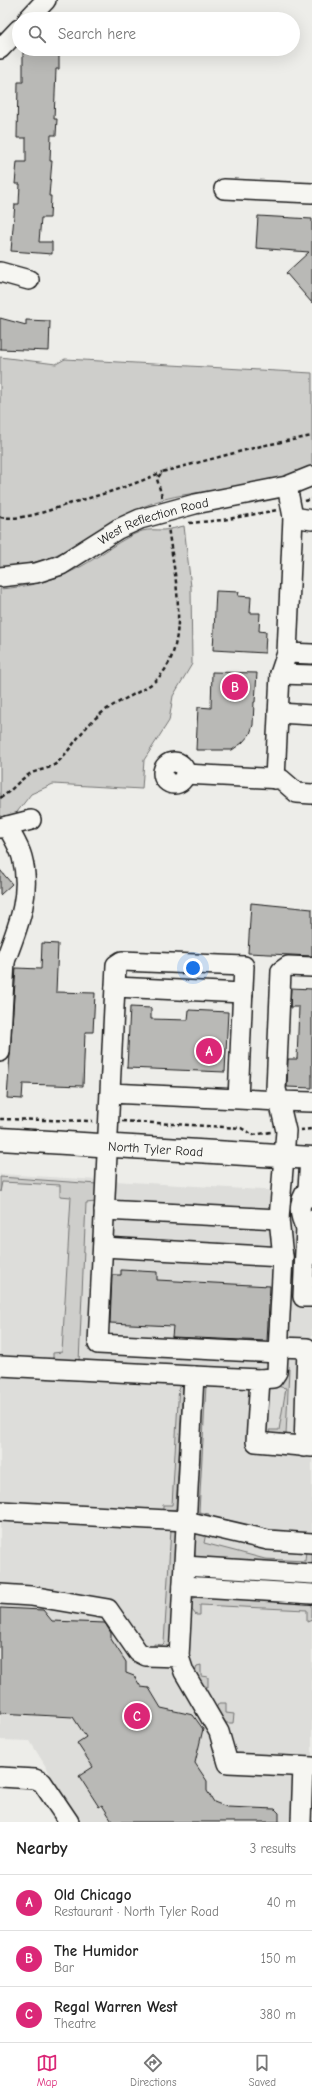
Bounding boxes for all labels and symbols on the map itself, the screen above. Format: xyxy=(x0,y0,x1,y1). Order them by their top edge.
street label: West Reflection Road xyxy=(95,495,210,548)
pin: B xyxy=(222,672,248,702)
your location xyxy=(183,958,203,978)
pin: A xyxy=(196,1036,222,1066)
street label: North Tyler Road xyxy=(108,1139,204,1159)
pin: C xyxy=(124,1701,150,1731)

